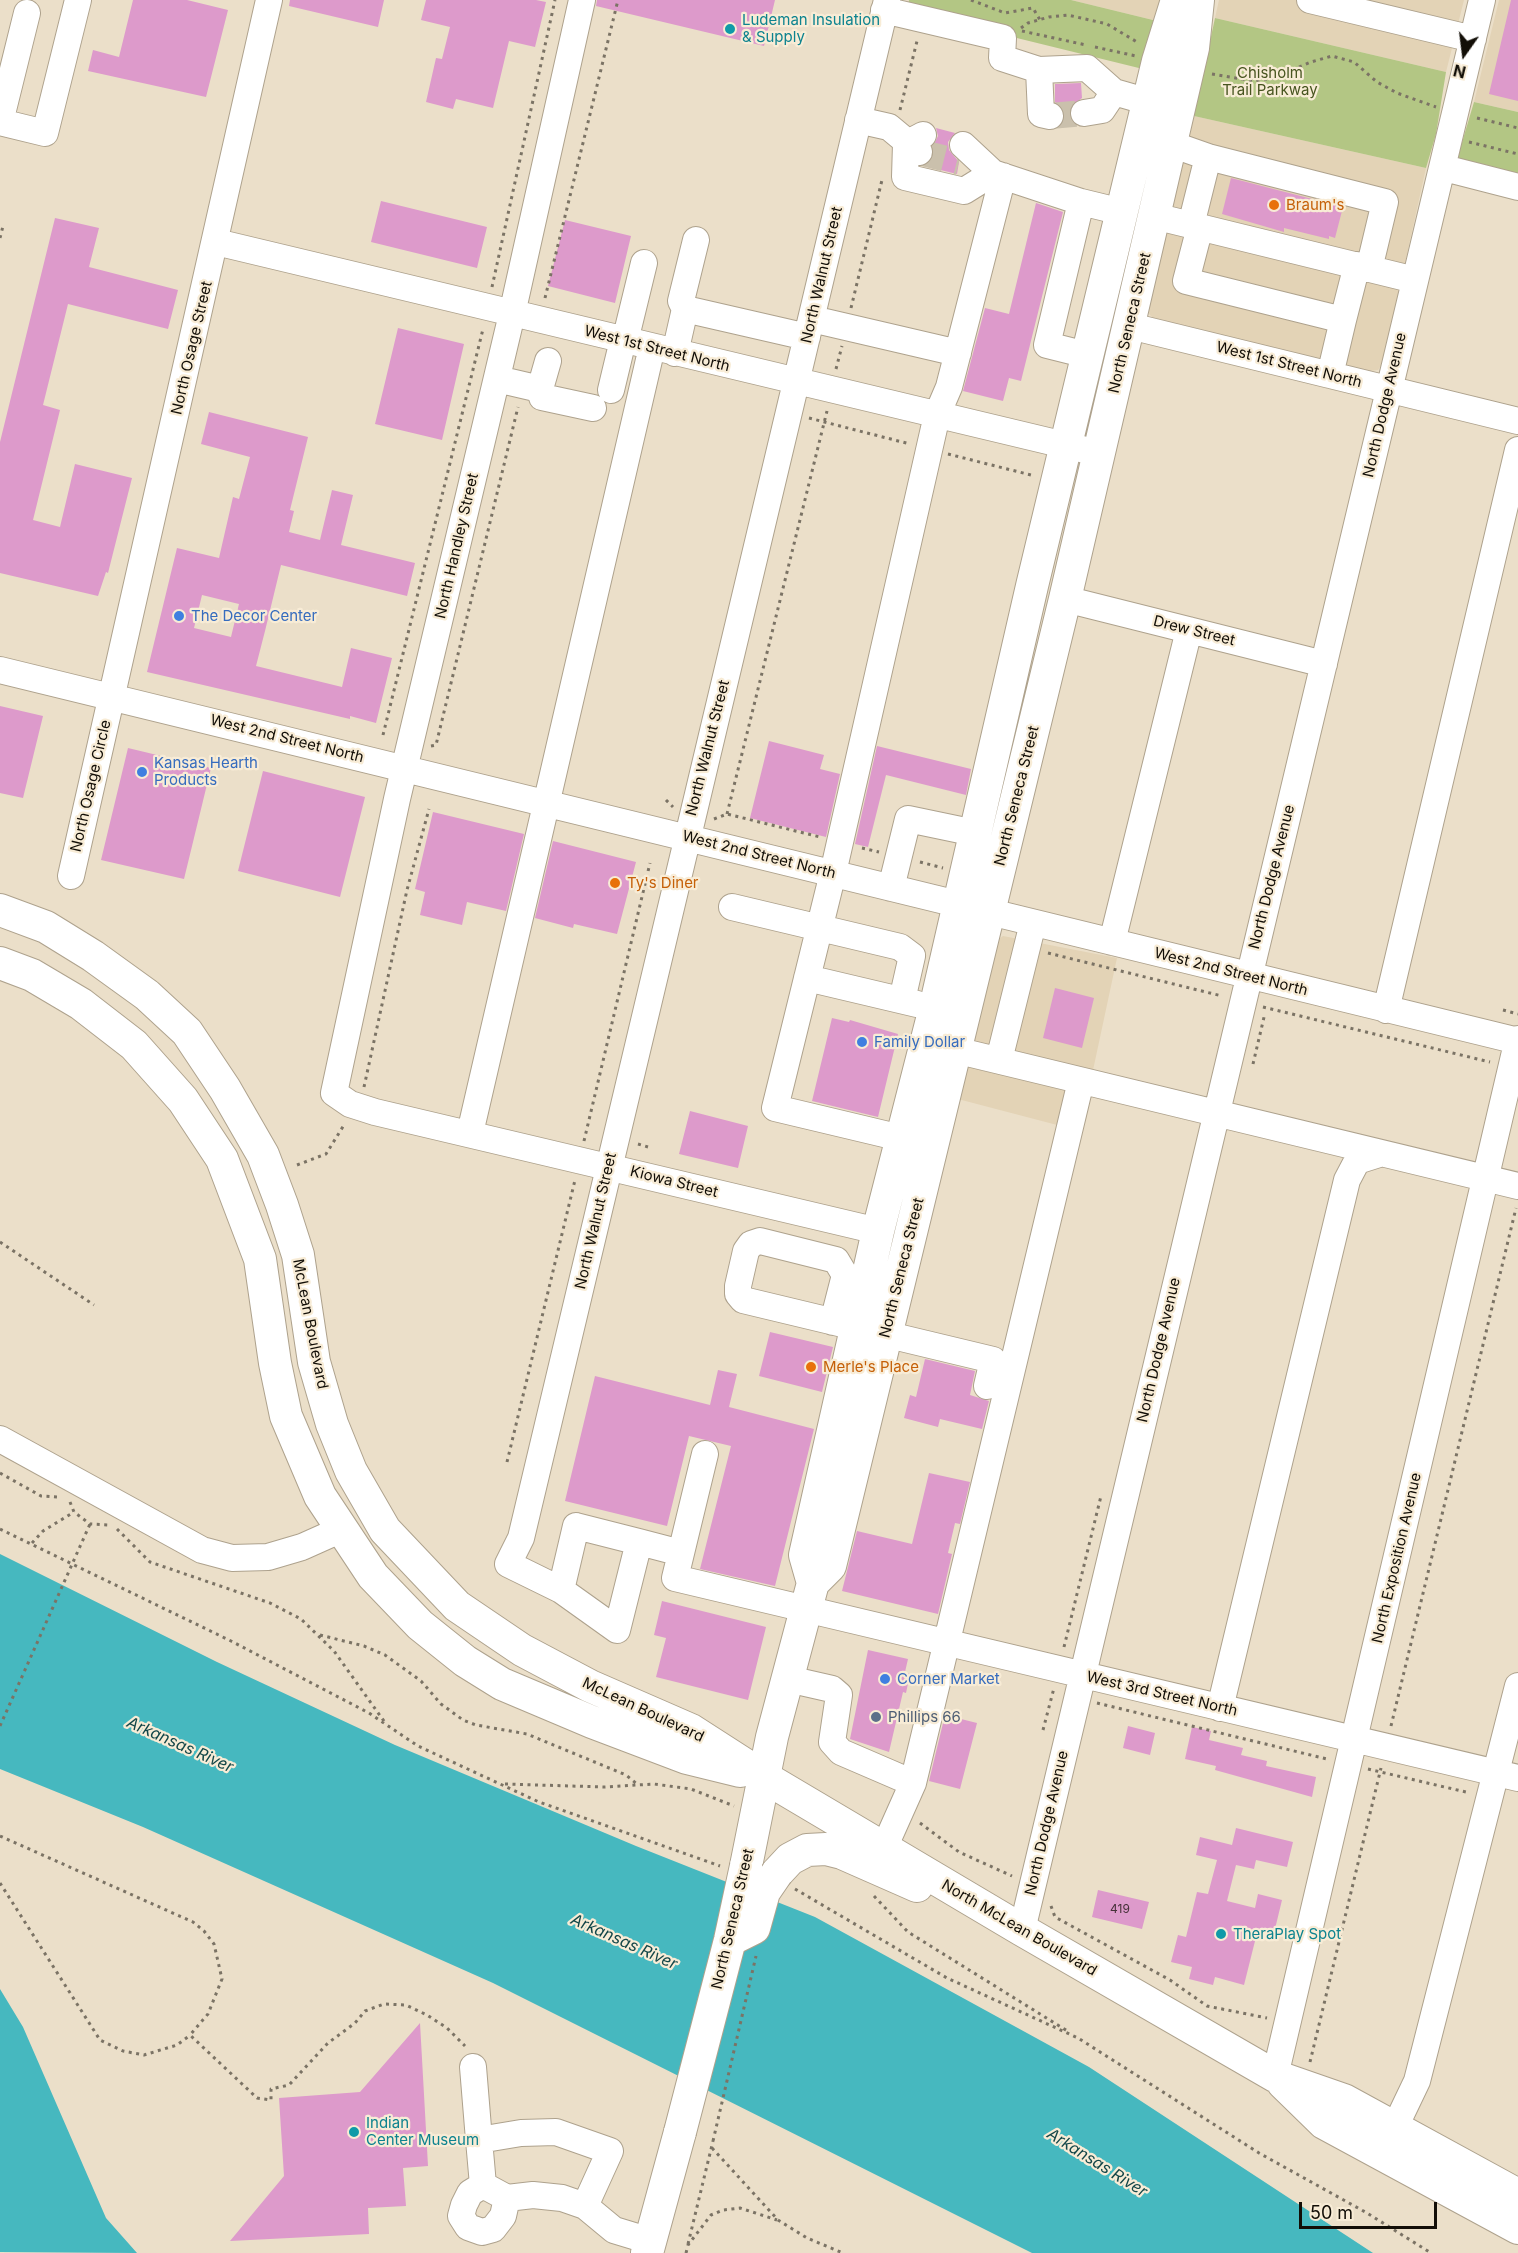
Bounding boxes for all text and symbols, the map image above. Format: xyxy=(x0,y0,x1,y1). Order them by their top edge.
place label: Ludeman Insulation & Supply xyxy=(742,11,880,46)
marker: Ludeman Insulation & Supply xyxy=(723,22,737,36)
north arrow xyxy=(1434,24,1494,84)
text: N xyxy=(1451,60,1468,83)
park label: Chisholm Trail Parkway xyxy=(1222,64,1318,99)
place label: Braum's xyxy=(1286,196,1344,214)
marker: Braum's xyxy=(1267,198,1281,212)
street label: North Walnut Street xyxy=(798,205,846,345)
street label: North Seneca Street xyxy=(1105,251,1155,395)
street label: North Osage Street xyxy=(168,279,216,417)
street label: West 1st Street North xyxy=(582,322,732,376)
street label: North Dodge Avenue xyxy=(1360,331,1410,479)
street label: West 1st Street North xyxy=(1214,338,1364,392)
street label: North Handley Street xyxy=(431,471,483,621)
place label: The Decor Center xyxy=(191,607,317,625)
marker: The Decor Center xyxy=(172,609,186,623)
street label: Drew Street xyxy=(1151,612,1237,650)
street label: North Walnut Street xyxy=(682,678,734,818)
street label: West 2nd Street North xyxy=(208,711,366,767)
street label: North Osage Circle xyxy=(67,718,115,854)
street label: North Seneca Street xyxy=(991,724,1043,868)
place label: Kansas Hearth Products xyxy=(154,754,258,789)
marker: Kansas Hearth Products xyxy=(135,765,149,779)
street label: North Dodge Avenue xyxy=(1245,803,1299,951)
street label: West 2nd Street North xyxy=(680,827,838,883)
place label: Ty's Diner xyxy=(627,874,699,892)
marker: Ty's Diner xyxy=(608,876,622,890)
street label: West 2nd Street North xyxy=(1152,944,1310,1000)
place label: Family Dollar xyxy=(874,1033,965,1051)
marker: Family Dollar xyxy=(855,1035,869,1049)
street label: North Walnut Street xyxy=(572,1151,620,1291)
street label: Kiowa Street xyxy=(628,1162,720,1202)
street label: North Seneca Street xyxy=(876,1196,928,1340)
street label: McLean Boulevard xyxy=(289,1257,331,1391)
street label: North Dodge Avenue xyxy=(1134,1276,1184,1424)
place label: Merle's Place xyxy=(823,1358,919,1376)
marker: Merle's Place xyxy=(804,1360,818,1374)
street label: North Exposition Avenue xyxy=(1369,1471,1425,1645)
street label: West 3rd Street North xyxy=(1085,1668,1239,1720)
place label: Corner Market xyxy=(897,1670,1000,1688)
marker: Corner Market xyxy=(878,1672,892,1686)
street label: McLean Boulevard xyxy=(579,1674,707,1746)
place label: Phillips 66 xyxy=(888,1708,961,1726)
marker: Phillips 66 xyxy=(869,1710,883,1724)
water label: Arkansas River xyxy=(124,1713,236,1777)
street label: North Dodge Avenue xyxy=(1022,1749,1072,1897)
street label: North Seneca Street xyxy=(708,1847,758,1991)
street label: North McLean Boulevard xyxy=(938,1876,1100,1980)
house number: 419 xyxy=(1110,1902,1130,1916)
water label: Arkansas River xyxy=(568,1910,680,1974)
place label: TheraPlay Spot xyxy=(1233,1925,1341,1943)
marker: TheraPlay Spot xyxy=(1214,1927,1228,1941)
place label: Indian Center Museum xyxy=(366,2114,479,2149)
marker: Indian Center Museum xyxy=(347,2125,361,2139)
water label: Arkansas River xyxy=(1043,2125,1151,2201)
scale bar xyxy=(1302,2190,1440,2228)
text: 50 m xyxy=(1310,2202,1353,2223)

